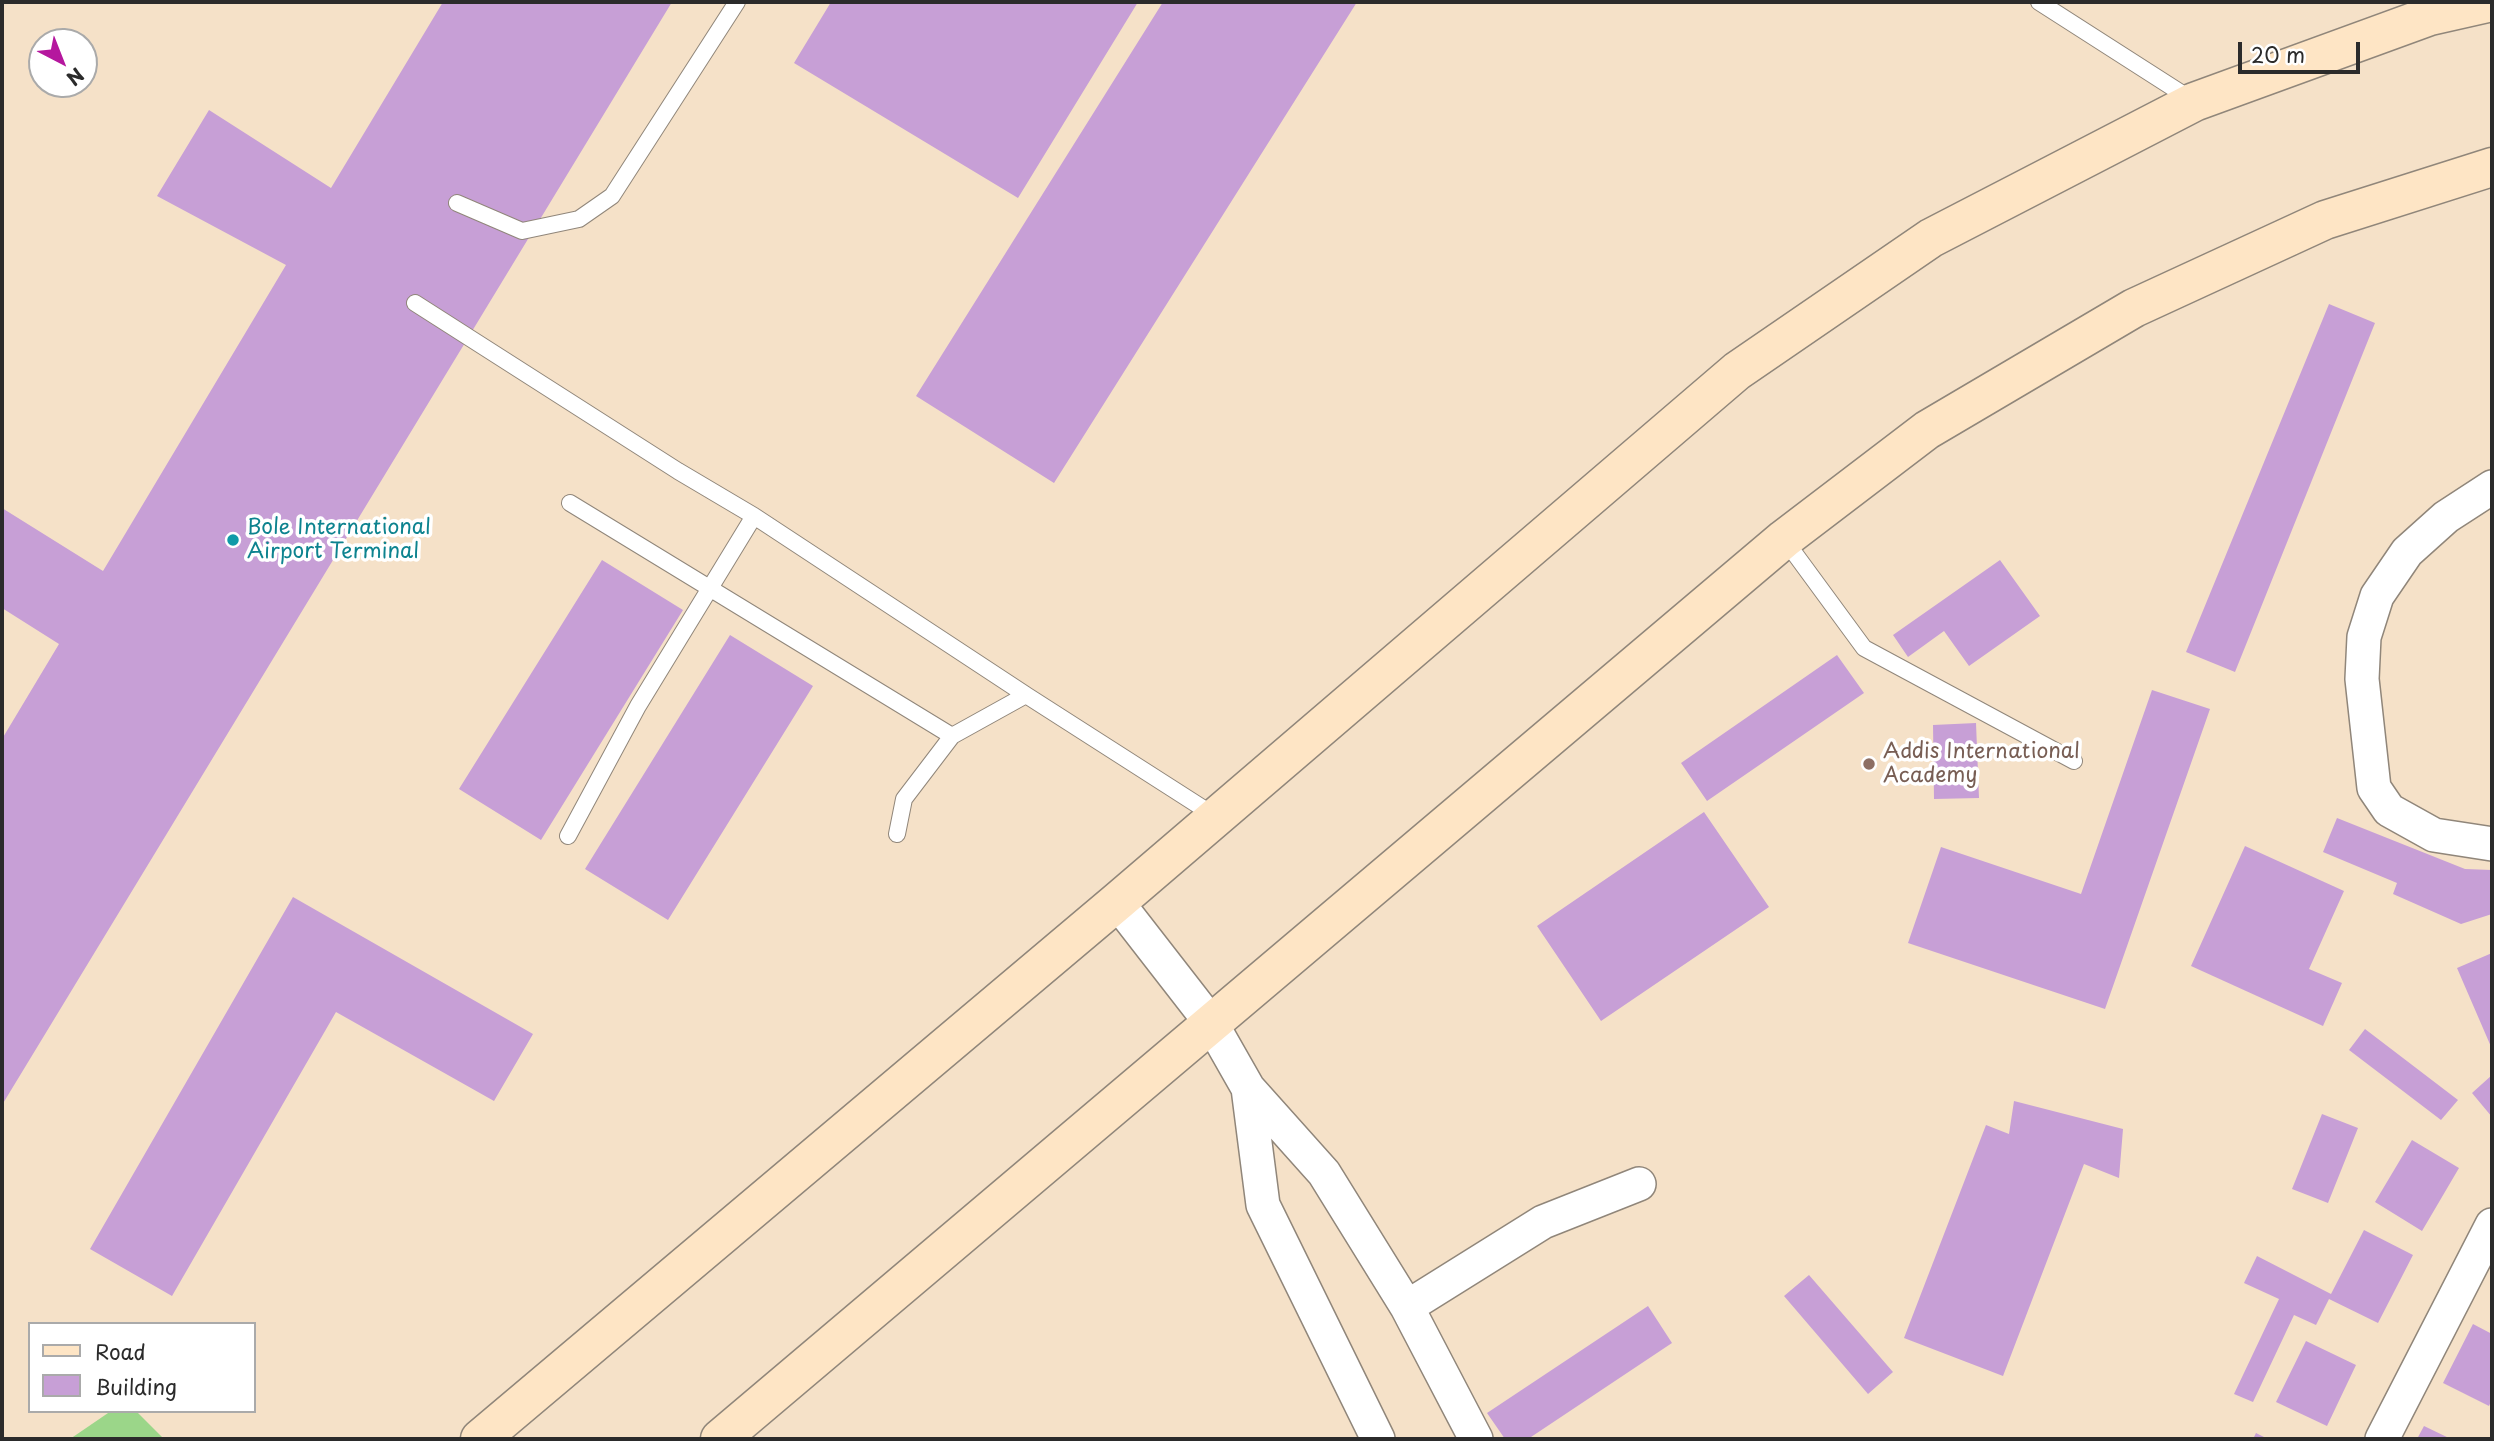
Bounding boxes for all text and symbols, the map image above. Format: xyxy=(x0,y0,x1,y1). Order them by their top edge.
north arrow xyxy=(28,28,98,98)
scale bar xyxy=(2242,28,2364,72)
text: 20 m xyxy=(2251,38,2305,70)
text: N xyxy=(61,62,91,93)
place label: Bole International Airport Terminal xyxy=(247,515,431,565)
marker: Bole International Airport Terminal xyxy=(225,532,241,548)
place label: Addis International Academy xyxy=(1883,739,2080,789)
marker: Addis International Academy xyxy=(1861,756,1877,772)
legend xyxy=(28,1322,256,1413)
text: Road xyxy=(95,1335,146,1367)
text: Building xyxy=(95,1370,177,1402)

